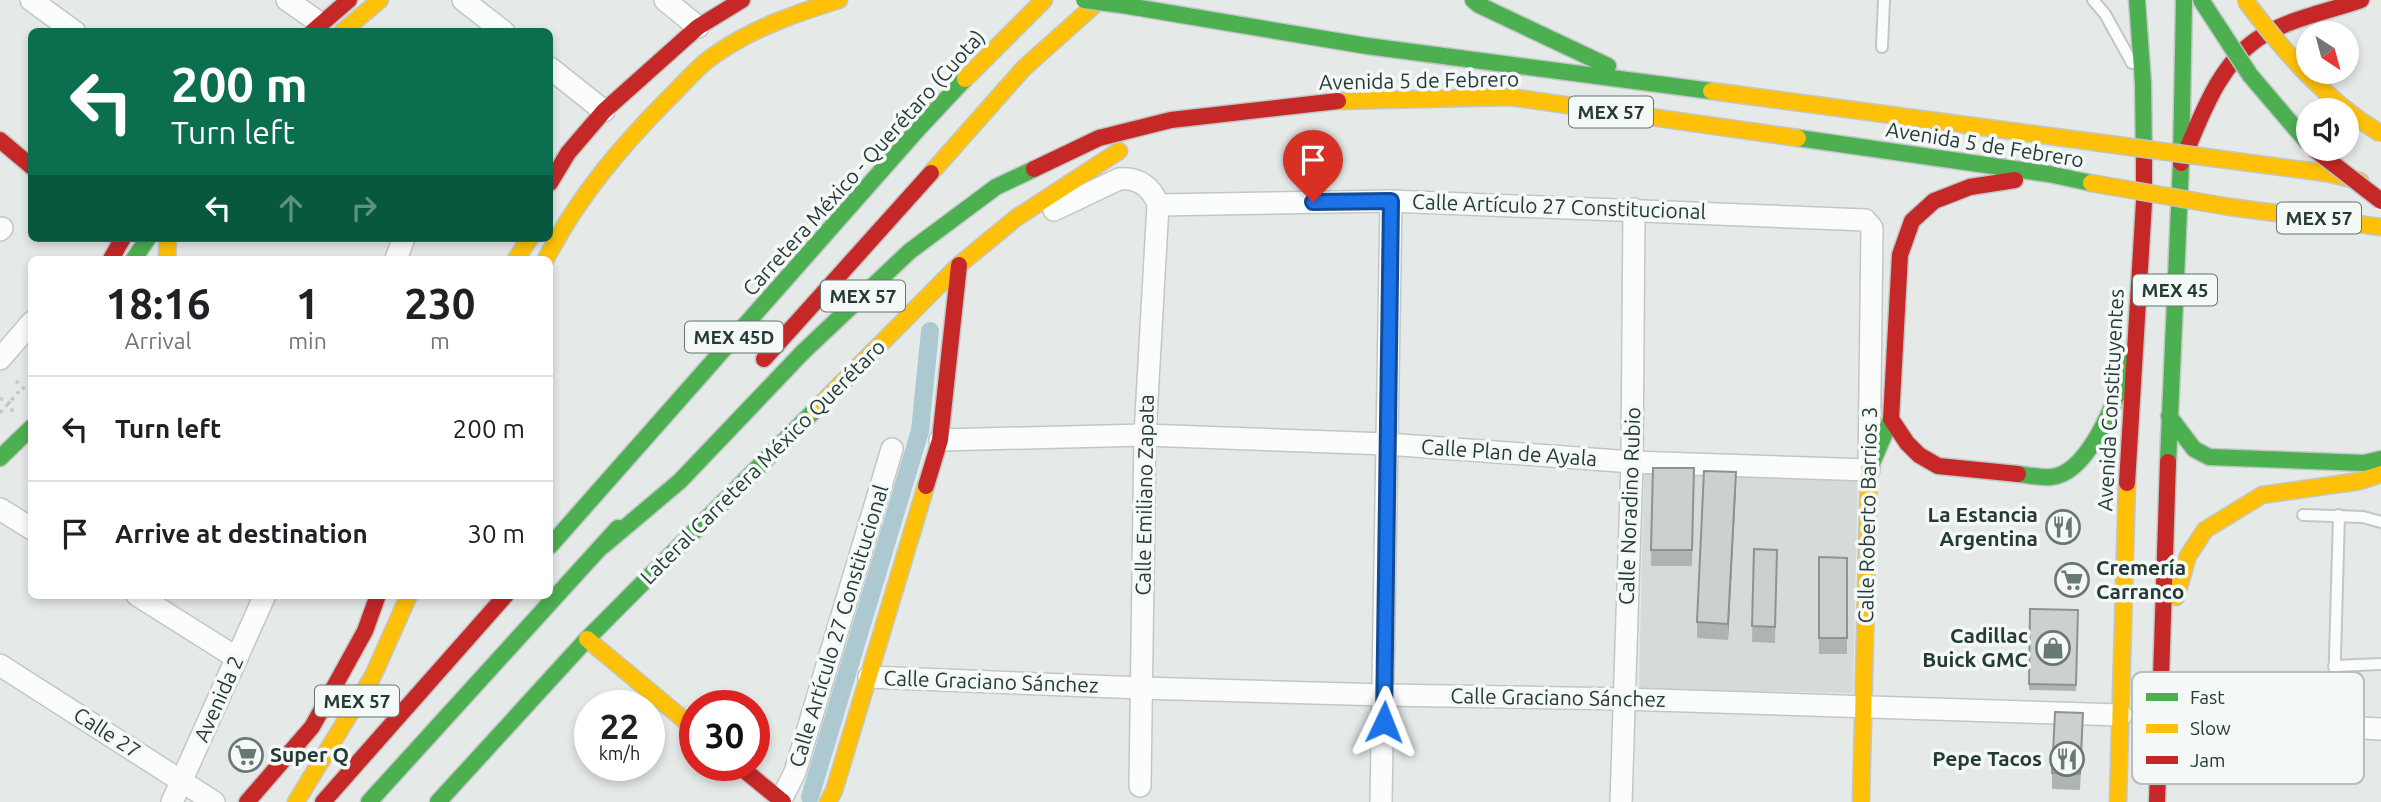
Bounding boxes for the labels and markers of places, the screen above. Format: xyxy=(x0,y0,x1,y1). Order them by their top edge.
pin xyxy=(1283,130,1343,202)
place label: La Estancia Argentina xyxy=(1928,502,2038,550)
restaurant icon: La Estancia Argentina xyxy=(2044,508,2082,546)
place label: Cremería Carranco xyxy=(2096,555,2186,603)
supermarket icon: Cremería Carranco xyxy=(2053,561,2091,599)
place label: Cadillac Buick GMC xyxy=(1922,623,2028,671)
shop icon: Cadillac Buick GMC xyxy=(2034,629,2072,667)
supermarket icon: Super Q xyxy=(227,736,265,774)
restaurant icon: Pepe Tacos xyxy=(2048,740,2086,778)
place label: Super Q xyxy=(270,742,349,766)
place label: Pepe Tacos xyxy=(1932,746,2042,770)

